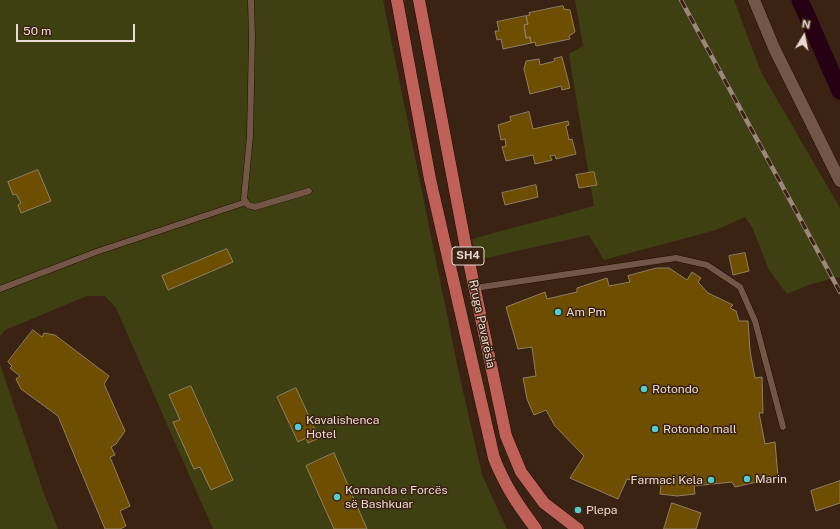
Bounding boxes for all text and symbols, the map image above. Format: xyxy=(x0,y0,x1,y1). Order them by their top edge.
scale bar xyxy=(18,16,137,42)
north arrow xyxy=(784,16,824,56)
text: N xyxy=(801,18,811,31)
text: 50 m xyxy=(23,24,51,38)
road number: SH4 xyxy=(452,247,484,265)
street label: Rruga Pavarësia xyxy=(466,278,498,370)
place label: Am Pm xyxy=(566,305,606,319)
marker: Am Pm xyxy=(553,307,563,317)
place label: Rotondo xyxy=(652,382,699,396)
marker: Rotondo xyxy=(639,384,649,394)
place label: Kavalishenca Hotel xyxy=(306,413,379,441)
marker: Kavalishenca Hotel xyxy=(293,422,303,432)
place label: Rotondo mall xyxy=(663,422,737,436)
marker: Rotondo mall xyxy=(650,424,660,434)
place label: Marin xyxy=(755,472,787,486)
place label: Farmaci Kela xyxy=(630,473,703,487)
marker: Marin xyxy=(742,474,752,484)
marker: Farmaci Kela xyxy=(706,475,716,485)
place label: Komanda e Forcës së Bashkuar xyxy=(345,483,448,511)
marker: Komanda e Forcës së Bashkuar xyxy=(332,492,342,502)
place label: Plepa xyxy=(586,503,617,517)
marker: Plepa xyxy=(573,505,583,515)

